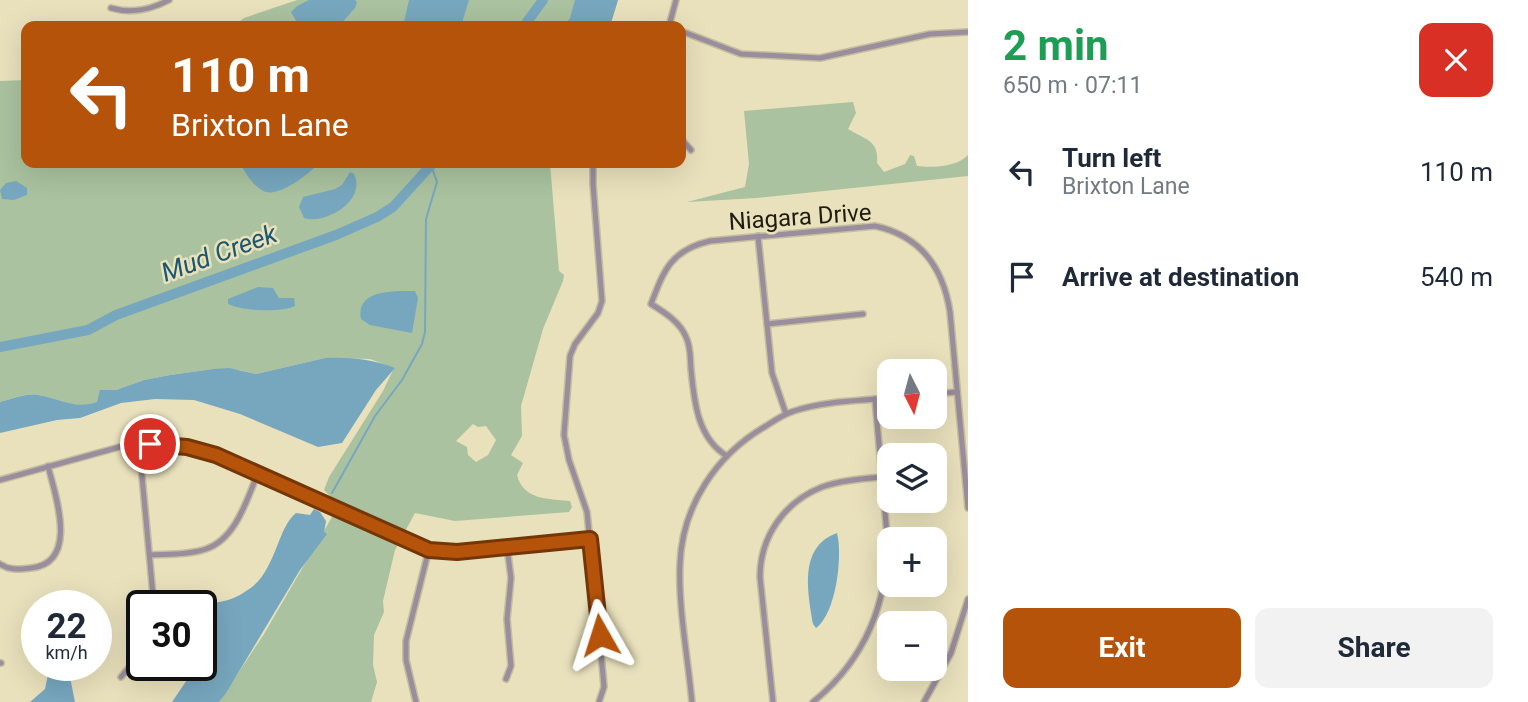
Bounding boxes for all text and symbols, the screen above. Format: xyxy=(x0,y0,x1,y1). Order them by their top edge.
text: 2 min xyxy=(1003,21,1109,70)
button: close xyxy=(1419,23,1493,97)
text: 110 m xyxy=(171,47,310,104)
icon: left xyxy=(56,49,147,140)
text: 650 m · 07:11 xyxy=(1003,72,1142,99)
text: Brixton Lane xyxy=(171,106,349,144)
text: Turn left xyxy=(1062,143,1161,173)
icon: left xyxy=(1003,153,1041,191)
text: 110 m xyxy=(1420,157,1493,187)
text: Brixton Lane xyxy=(1062,173,1190,200)
street label: Niagara Drive xyxy=(728,198,872,236)
water label: Mud Creek xyxy=(157,218,282,288)
icon: arrive xyxy=(1003,258,1041,296)
text: Arrive at destination xyxy=(1062,262,1299,292)
text: 540 m xyxy=(1420,262,1493,292)
north arrow xyxy=(877,359,947,429)
map controls xyxy=(877,359,947,681)
pin xyxy=(120,414,180,474)
icon: arrive xyxy=(131,425,169,463)
button: layers xyxy=(877,443,947,513)
button: + xyxy=(877,527,947,597)
speed limit sign: 30 xyxy=(126,590,217,681)
position arrow xyxy=(563,598,637,672)
text: 22 xyxy=(46,606,87,647)
button: Exit xyxy=(1003,608,1241,688)
button: Share xyxy=(1255,608,1493,688)
button: − xyxy=(877,611,947,681)
text: km/h xyxy=(45,642,88,663)

